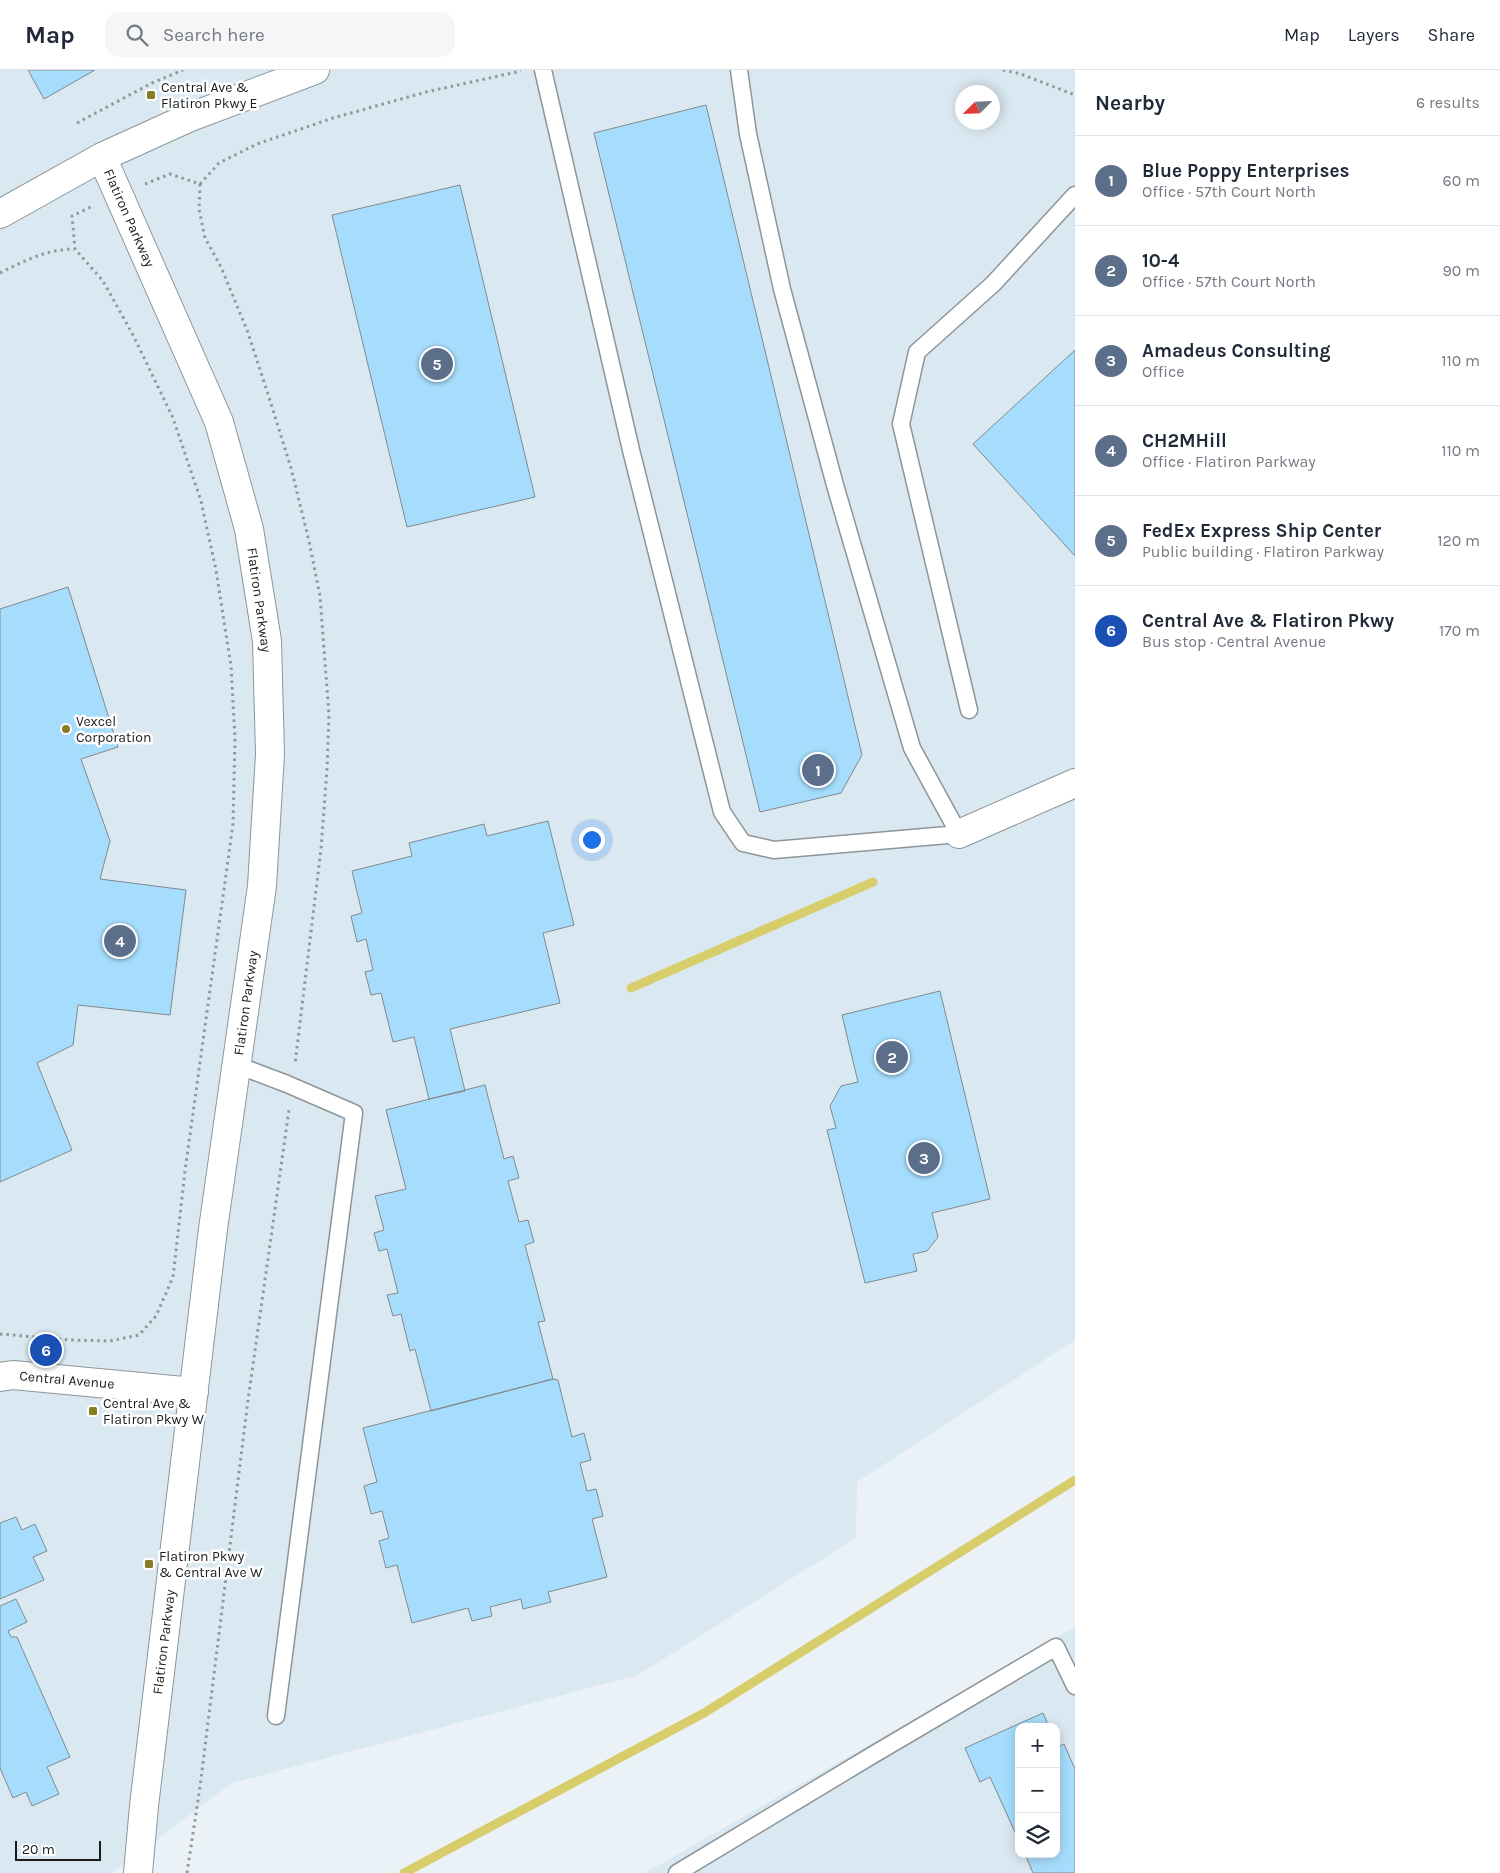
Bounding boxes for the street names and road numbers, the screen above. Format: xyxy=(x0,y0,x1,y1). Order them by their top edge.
street label: Flatiron Parkway xyxy=(100,166,158,270)
street label: Flatiron Parkway xyxy=(243,546,275,654)
street label: Flatiron Parkway xyxy=(230,949,262,1057)
street label: Central Avenue xyxy=(19,1367,115,1393)
street label: Flatiron Parkway xyxy=(149,1588,179,1695)

